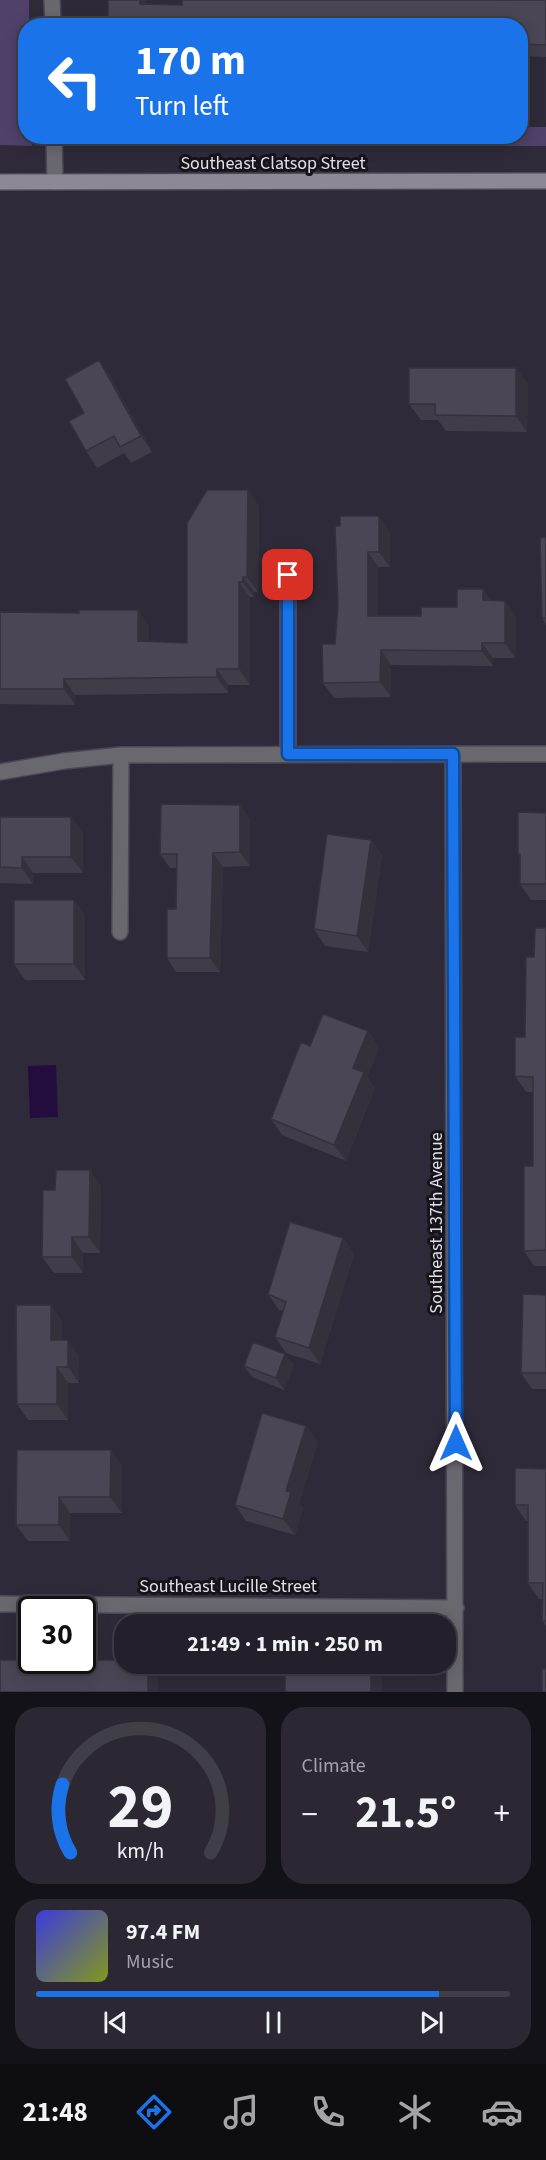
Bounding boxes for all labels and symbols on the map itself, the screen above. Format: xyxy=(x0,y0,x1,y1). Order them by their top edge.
street label: Southeast Clatsop Street xyxy=(180,151,366,176)
pin xyxy=(262,549,313,600)
street label: Southeast 137th Avenue xyxy=(424,1132,449,1314)
position arrow xyxy=(424,1411,488,1475)
street label: Southeast Lucille Street xyxy=(139,1574,317,1599)
speed limit sign: 30 xyxy=(18,1596,96,1674)

